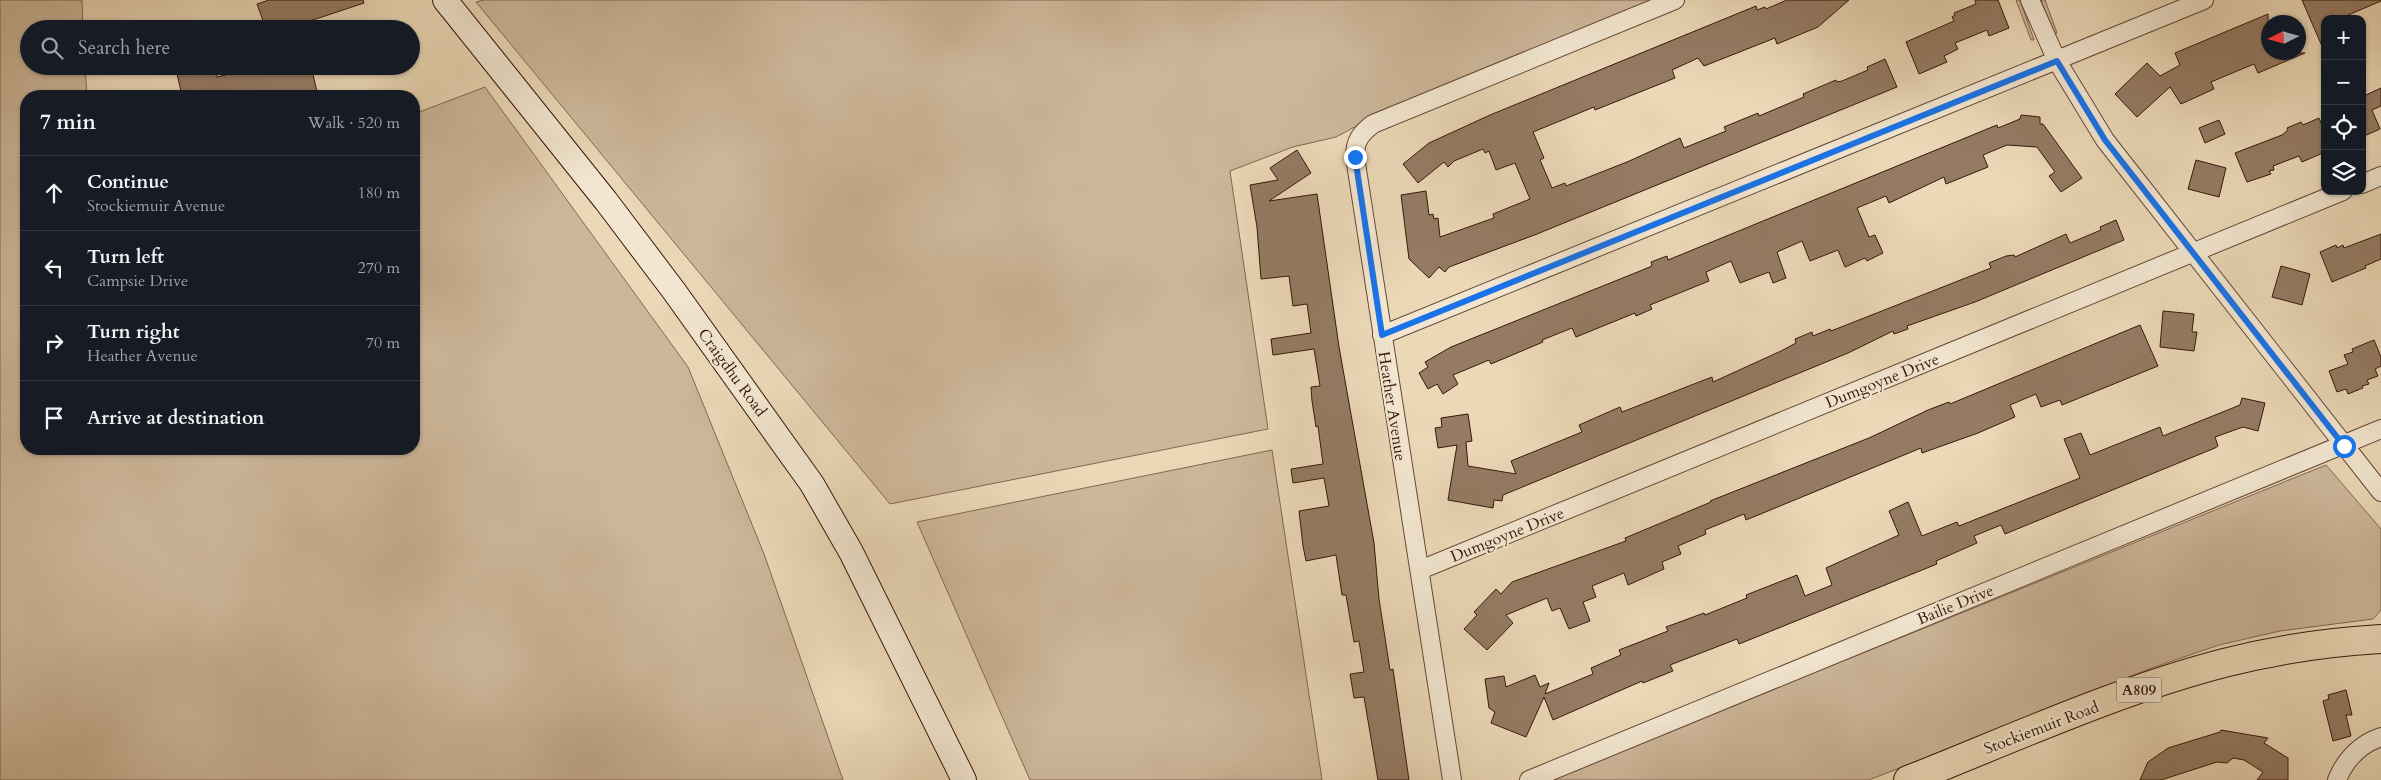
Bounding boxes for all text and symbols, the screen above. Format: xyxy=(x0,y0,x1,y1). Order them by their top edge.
north arrow xyxy=(2261,15,2306,60)
map controls xyxy=(2321,15,2366,195)
button: + xyxy=(2321,15,2366,60)
search box xyxy=(20,20,420,75)
icon: search xyxy=(38,34,66,62)
text: Search here xyxy=(78,35,170,61)
button: − xyxy=(2321,60,2366,105)
button: locate xyxy=(2321,105,2366,150)
text: 7 min xyxy=(40,108,96,137)
text: Walk · 520 m xyxy=(308,112,400,134)
route end xyxy=(1344,146,1367,169)
button: layers xyxy=(2321,150,2366,195)
text: Continue xyxy=(87,169,169,195)
icon: ahead xyxy=(40,179,68,207)
text: 180 m xyxy=(358,182,400,204)
text: Stockiemuir Avenue xyxy=(87,195,225,217)
text: Turn left xyxy=(87,244,164,270)
icon: left xyxy=(40,254,68,282)
text: 270 m xyxy=(358,257,400,279)
text: Campsie Drive xyxy=(87,270,188,292)
text: Turn right xyxy=(87,319,179,345)
street label: Craigdhu Road xyxy=(693,324,772,422)
icon: right xyxy=(40,329,68,357)
text: 70 m xyxy=(366,332,400,354)
text: Heather Avenue xyxy=(87,345,198,367)
street label: Dumgoyne Drive xyxy=(1822,348,1942,414)
street label: Heather Avenue xyxy=(1372,350,1412,463)
icon: arrive xyxy=(40,404,68,432)
text: Arrive at destination xyxy=(87,405,264,431)
route start xyxy=(2333,435,2356,458)
street label: Dumgoyne Drive xyxy=(1447,502,1567,568)
street label: Bailie Drive xyxy=(1914,580,1997,630)
road number: A809 xyxy=(2116,678,2162,702)
street label: Stockiemuir Road xyxy=(1981,696,2102,760)

